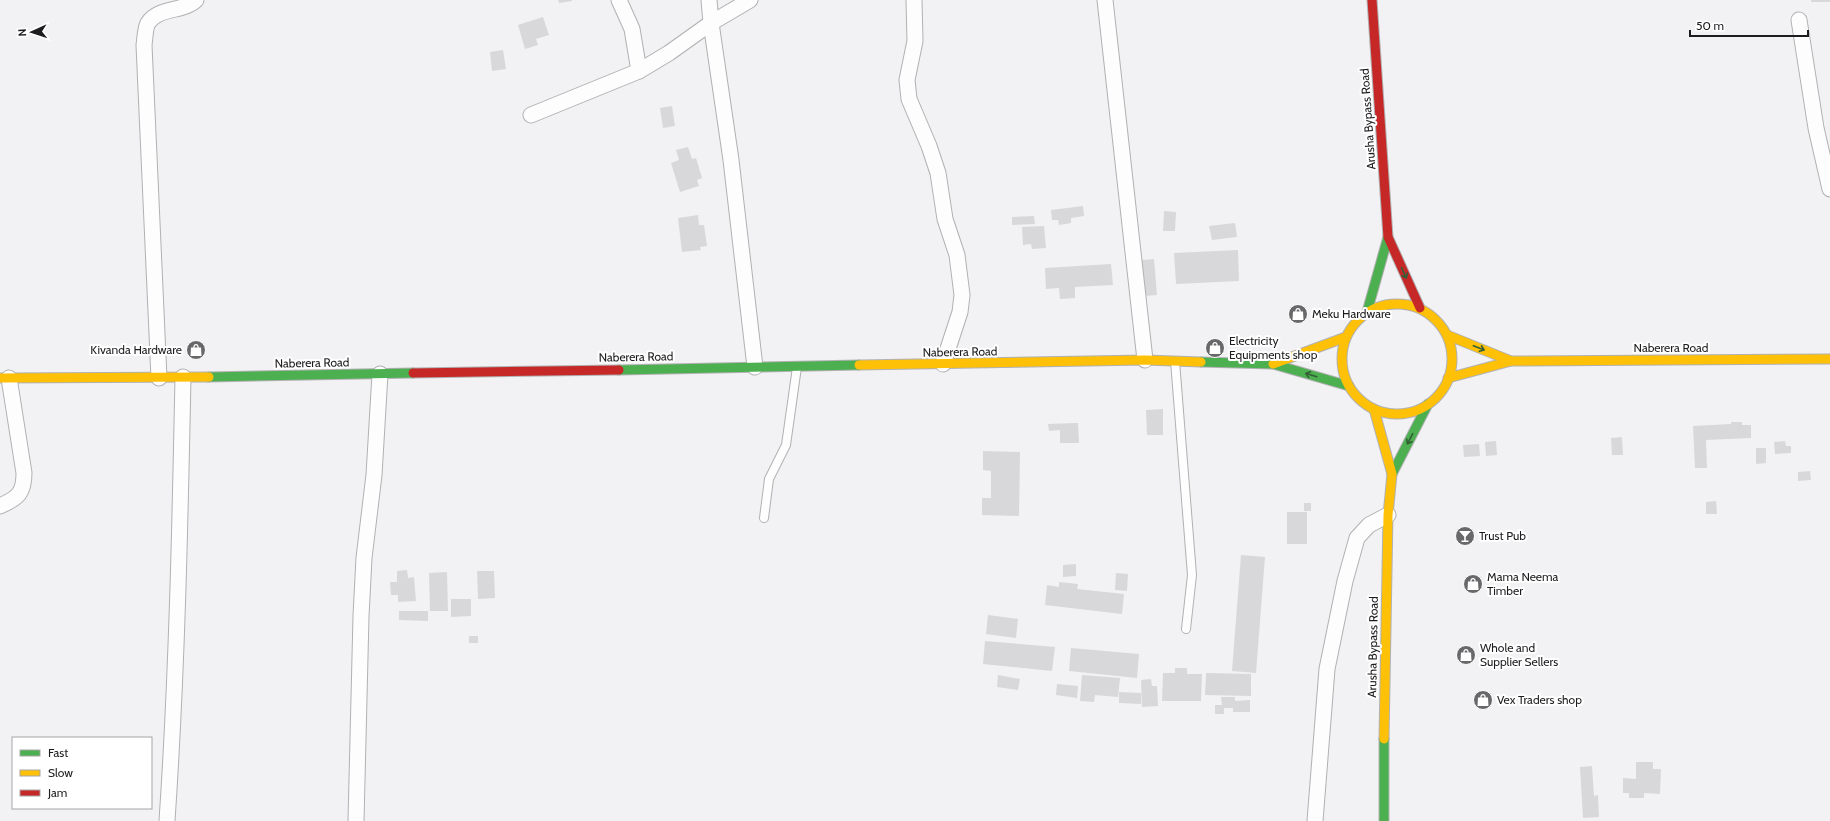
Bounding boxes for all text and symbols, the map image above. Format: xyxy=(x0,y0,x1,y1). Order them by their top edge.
north arrow xyxy=(12,12,52,52)
scale bar xyxy=(1690,12,1808,38)
text: 50 m xyxy=(1696,18,1724,33)
text: N xyxy=(15,28,29,37)
street label: Arusha Bypass Road xyxy=(1356,68,1379,170)
one-way arrow xyxy=(1401,266,1408,278)
shop icon: Meku Hardware xyxy=(1287,303,1309,325)
place label: Meku Hardware xyxy=(1312,306,1391,321)
place label: Electricity Equipments shop xyxy=(1229,333,1318,362)
shop icon: Electricity Equipments shop xyxy=(1204,337,1226,359)
shop icon: Kivanda Hardware xyxy=(185,339,207,361)
street label: Naberera Road xyxy=(1634,340,1708,355)
place label: Kivanda Hardware xyxy=(90,342,182,357)
street label: Naberera Road xyxy=(922,343,998,360)
one-way arrow xyxy=(1473,345,1485,353)
street label: Naberera Road xyxy=(598,348,674,365)
street label: Naberera Road xyxy=(274,354,350,371)
one-way arrow xyxy=(1305,371,1318,378)
one-way arrow xyxy=(1406,433,1413,445)
bar icon: Trust Pub xyxy=(1454,525,1476,547)
place label: Trust Pub xyxy=(1479,528,1526,543)
place label: Mama Neema Timber xyxy=(1487,569,1559,598)
shop icon: Mama Neema Timber xyxy=(1462,573,1484,595)
street label: Arusha Bypass Road xyxy=(1364,596,1381,698)
place label: Whole and Supplier Sellers xyxy=(1480,640,1558,669)
shop icon: Whole and Supplier Sellers xyxy=(1455,644,1477,666)
shop icon: Vex Traders shop xyxy=(1472,689,1494,711)
place label: Vex Traders shop xyxy=(1497,692,1582,707)
legend xyxy=(12,737,152,809)
text: Fast xyxy=(48,745,68,760)
text: Slow xyxy=(48,765,73,780)
text: Jam xyxy=(47,785,67,800)

